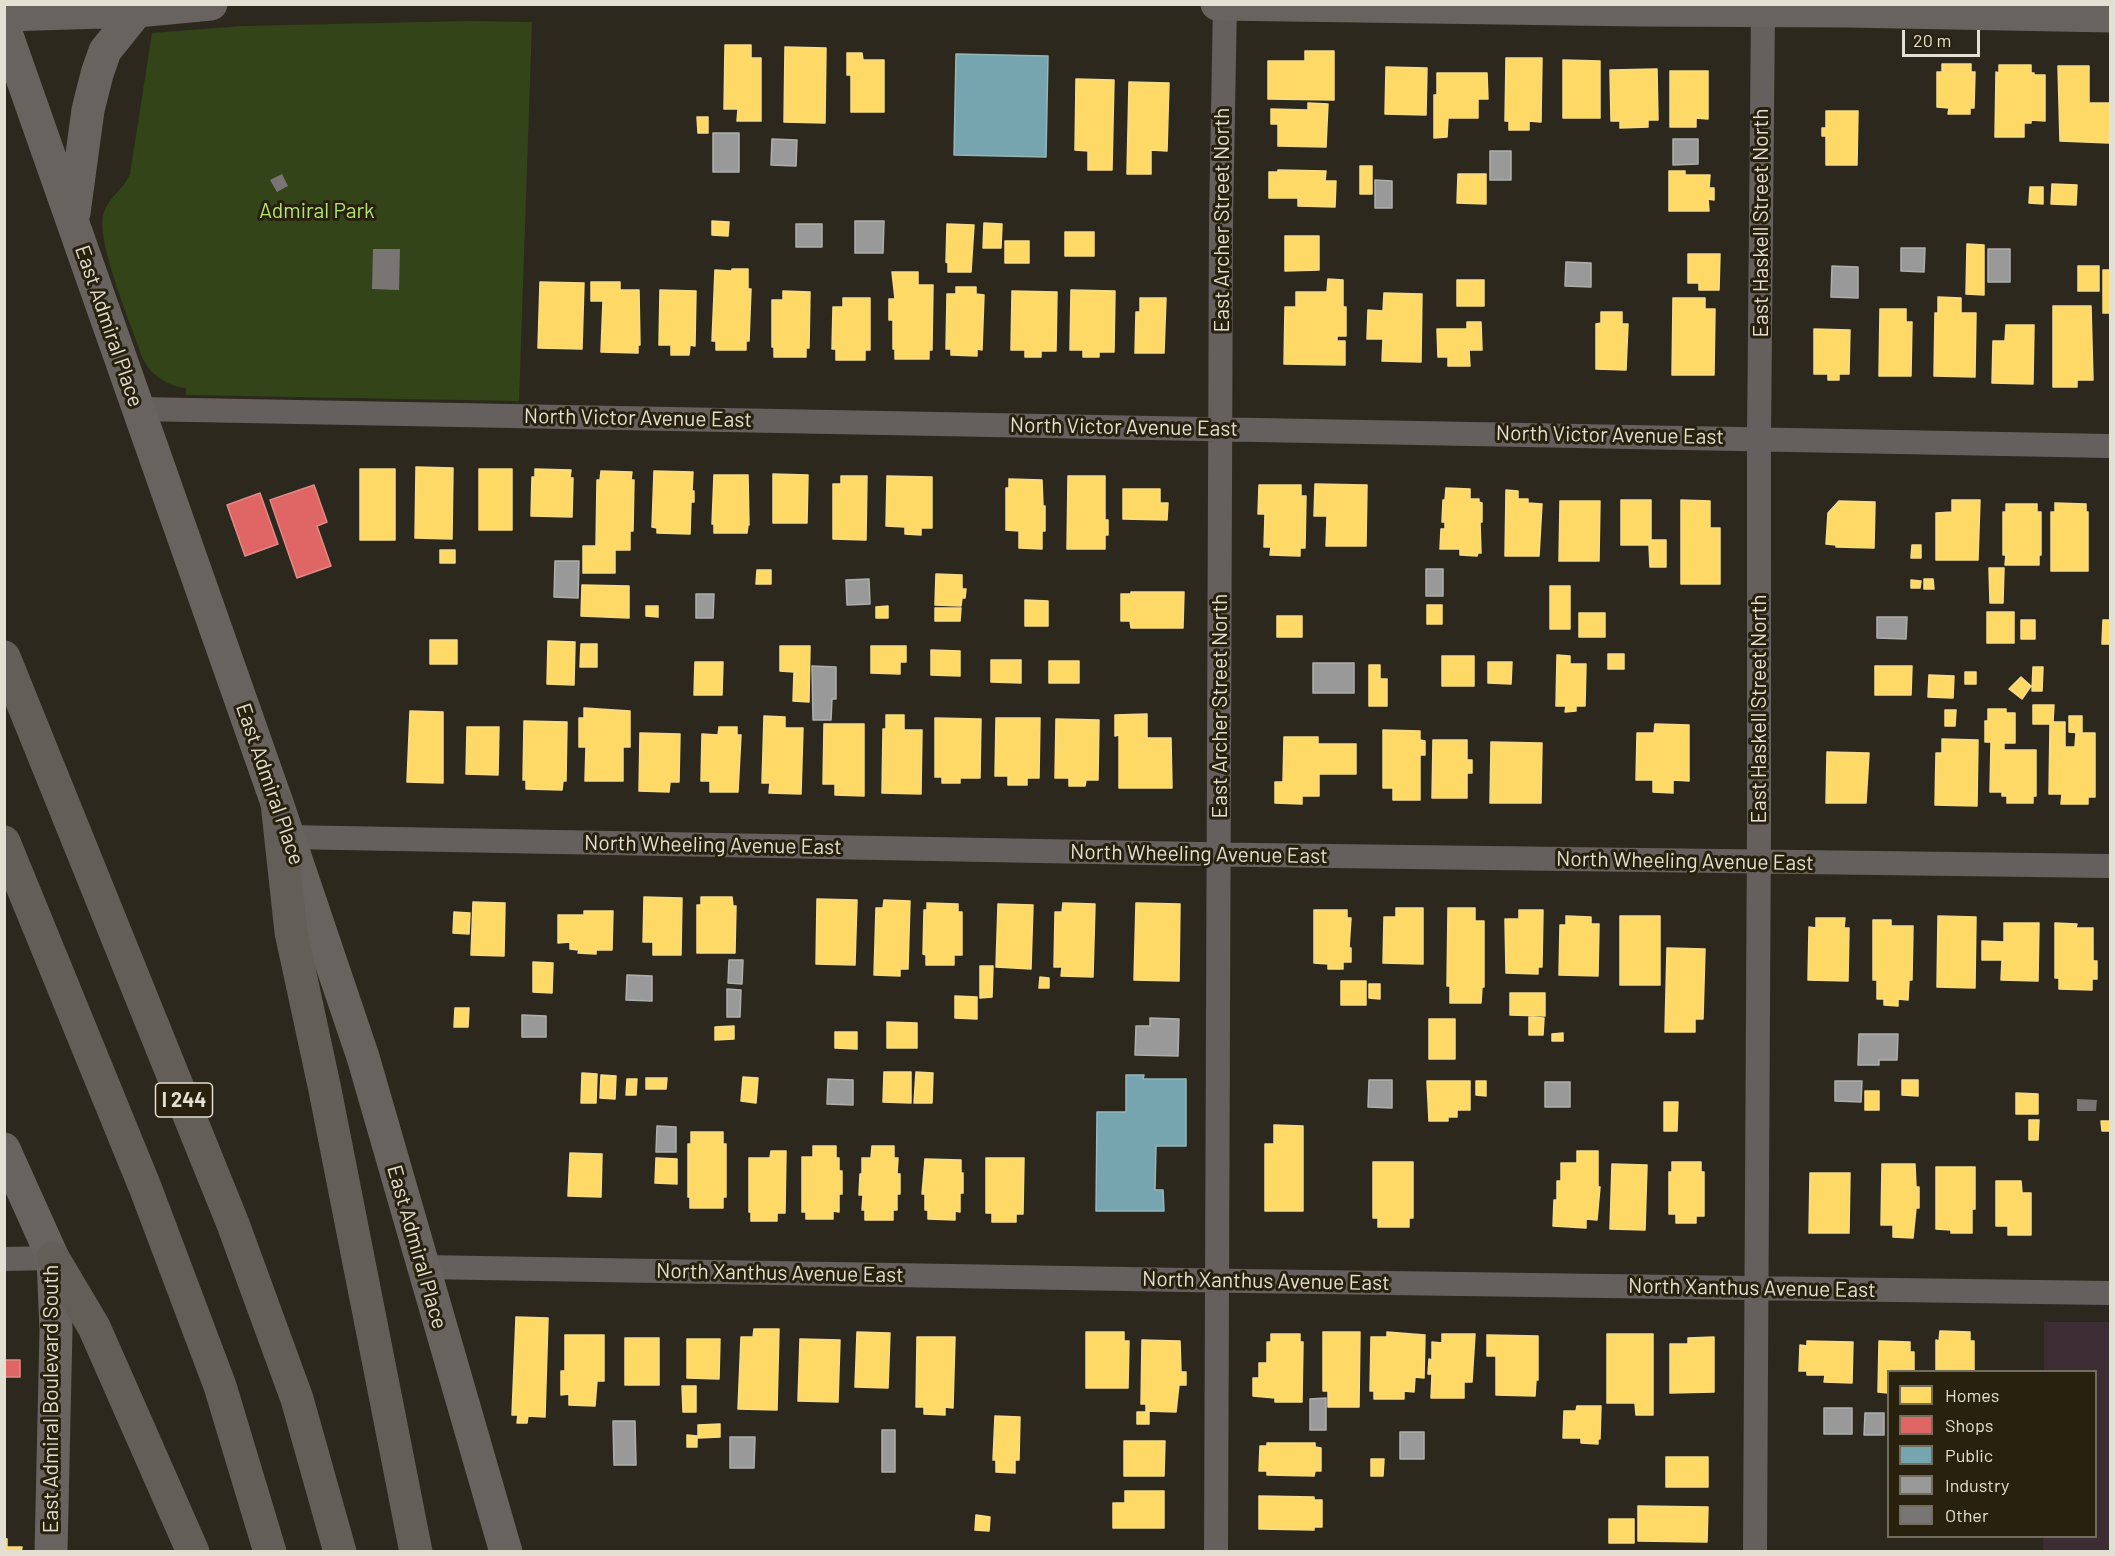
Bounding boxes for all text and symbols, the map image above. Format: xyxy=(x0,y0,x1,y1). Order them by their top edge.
scale bar xyxy=(1905,18,1983,56)
text: 20 m xyxy=(1913,29,1951,51)
street label: East Archer Street North xyxy=(1209,108,1235,332)
street label: East Haskell Street North xyxy=(1748,108,1774,338)
park label: Admiral Park xyxy=(259,198,375,224)
street label: East Admiral Place xyxy=(70,242,148,410)
street label: North Victor Avenue East xyxy=(524,403,752,433)
street label: North Victor Avenue East xyxy=(1010,412,1238,442)
street label: North Victor Avenue East xyxy=(1496,420,1724,450)
street label: East Archer Street North xyxy=(1207,594,1233,818)
street label: East Haskell Street North xyxy=(1746,594,1772,824)
street label: East Admiral Place xyxy=(231,700,309,868)
street label: North Wheeling Avenue East xyxy=(584,830,842,860)
street label: North Wheeling Avenue East xyxy=(1070,839,1328,869)
street label: North Wheeling Avenue East xyxy=(1556,846,1814,876)
road number: I 244 xyxy=(156,1083,213,1117)
street label: East Admiral Place xyxy=(382,1162,452,1332)
street label: North Xanthus Avenue East xyxy=(656,1258,904,1288)
street label: East Admiral Boulevard South xyxy=(38,1265,64,1533)
street label: North Xanthus Avenue East xyxy=(1142,1266,1390,1296)
street label: North Xanthus Avenue East xyxy=(1628,1273,1876,1303)
legend xyxy=(1887,1370,2097,1538)
text: Homes xyxy=(1945,1384,1999,1406)
text: Shops xyxy=(1945,1414,1994,1436)
text: Public xyxy=(1945,1444,1993,1466)
text: Industry xyxy=(1945,1474,2009,1496)
text: Other xyxy=(1945,1504,1988,1526)

